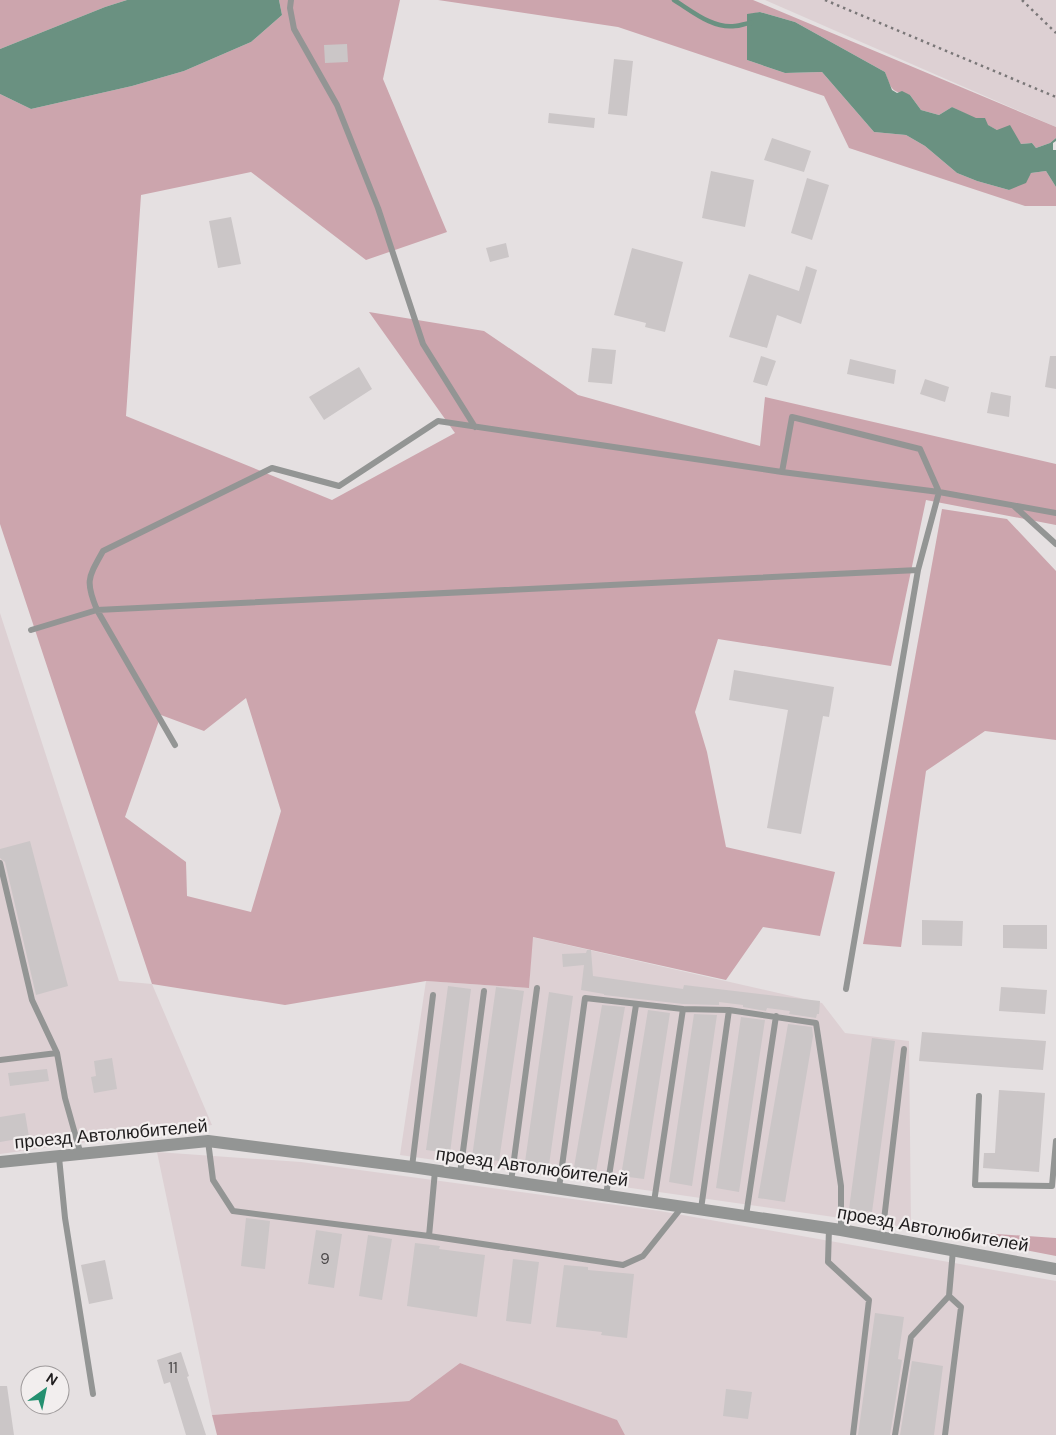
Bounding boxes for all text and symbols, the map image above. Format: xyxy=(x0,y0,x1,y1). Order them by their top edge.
street label: проезд Автолюбителей xyxy=(13,1114,209,1154)
street label: проезд Автолюбителей xyxy=(434,1142,630,1192)
street label: проезд Автолюбителей xyxy=(836,1200,1030,1258)
house number: 9 xyxy=(320,1249,330,1269)
house number: 11 xyxy=(168,1358,178,1378)
north arrow xyxy=(20,1365,70,1415)
text: N xyxy=(43,1369,61,1389)

